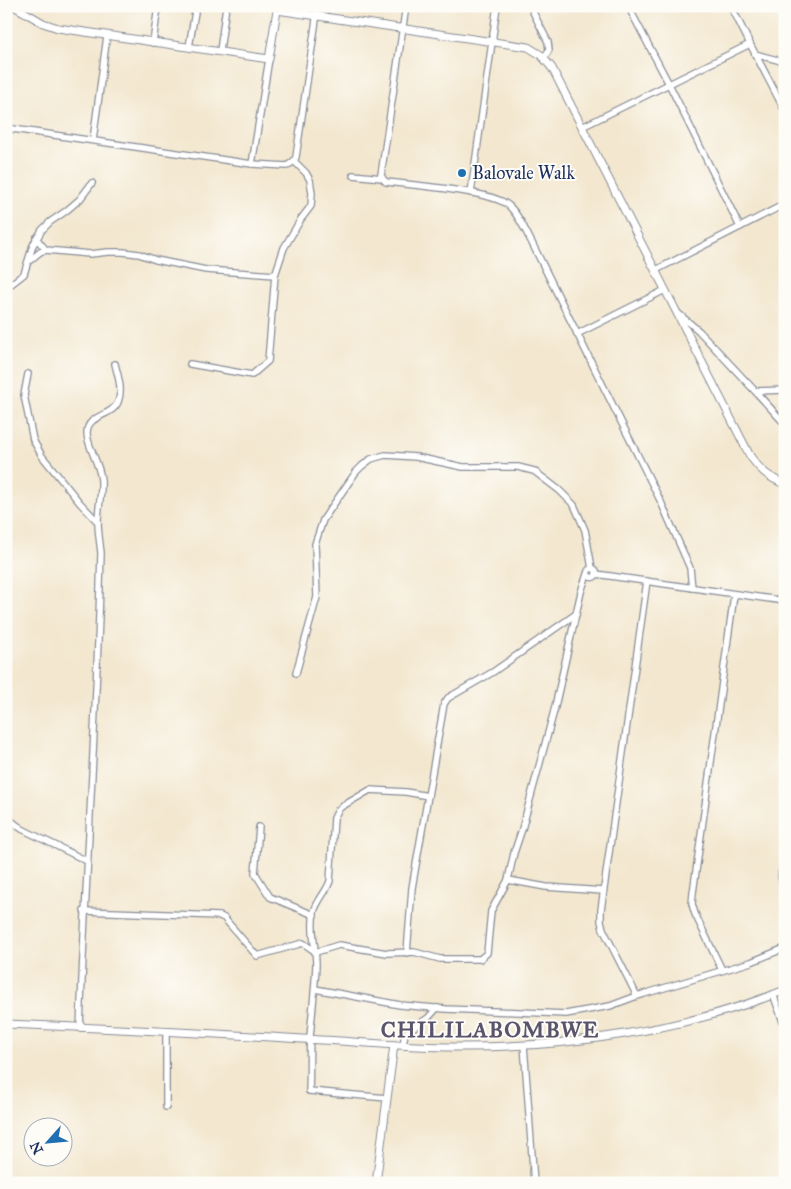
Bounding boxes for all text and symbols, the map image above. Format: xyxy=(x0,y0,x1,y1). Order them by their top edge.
place label: Balovale Walk xyxy=(472,162,575,184)
marker: Balovale Walk xyxy=(456,167,468,179)
district label: CHILILABOMBWE xyxy=(381,1016,599,1043)
north arrow xyxy=(22,1116,72,1166)
text: N xyxy=(27,1138,47,1157)

